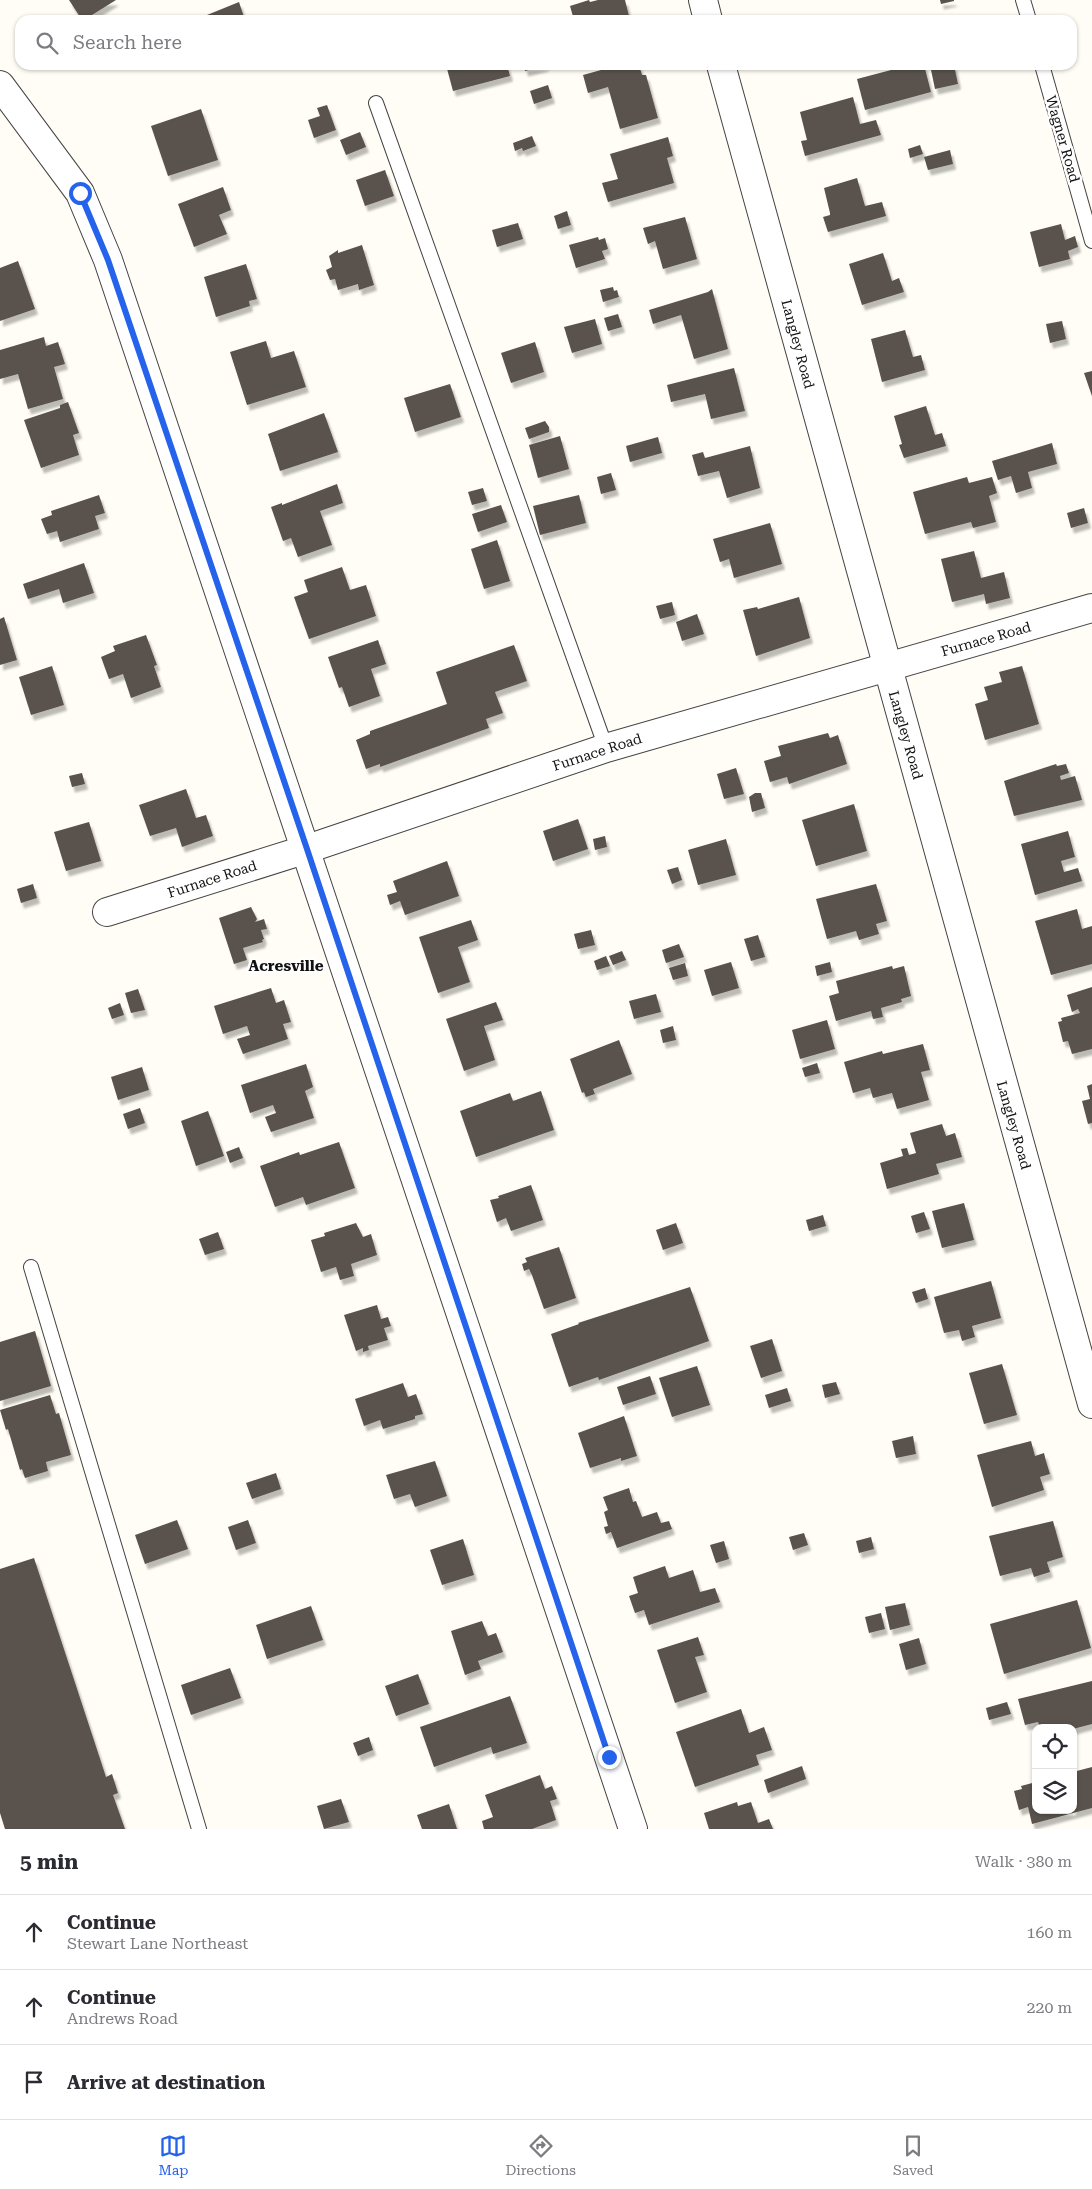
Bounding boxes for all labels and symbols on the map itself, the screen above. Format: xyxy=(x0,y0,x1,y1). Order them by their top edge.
street label: Wagner Road xyxy=(1043,94,1083,184)
route start xyxy=(69,182,92,205)
street label: Langley Road xyxy=(778,298,818,390)
street label: Furnace Road xyxy=(939,619,1033,659)
street label: Langley Road xyxy=(886,689,926,781)
street label: Furnace Road xyxy=(550,730,644,774)
street label: Furnace Road xyxy=(165,857,259,901)
district label: Acresville xyxy=(249,957,324,975)
street label: Langley Road xyxy=(994,1079,1034,1171)
route end xyxy=(598,1746,621,1769)

